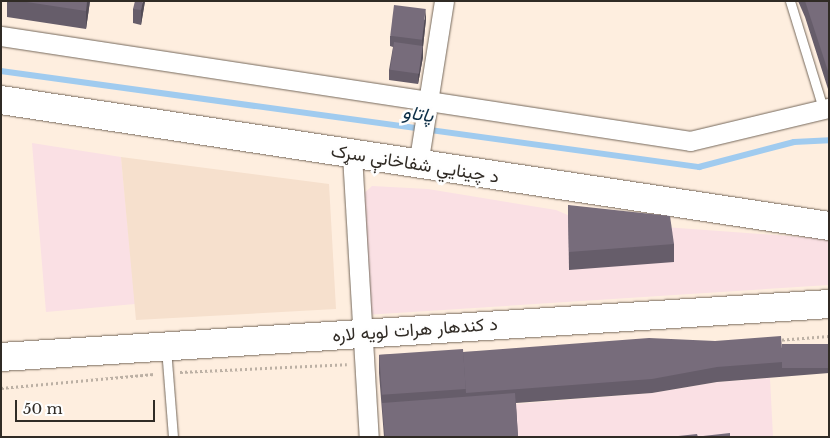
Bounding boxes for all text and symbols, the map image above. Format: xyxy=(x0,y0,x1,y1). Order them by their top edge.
water label: پاتاو xyxy=(401,101,435,127)
street label: د چينايي شفاخانې سړک xyxy=(329,140,501,188)
street label: د کندهار هرات لویه لاره xyxy=(331,313,499,347)
scale bar xyxy=(18,390,158,422)
text: 50 m xyxy=(23,399,63,418)

